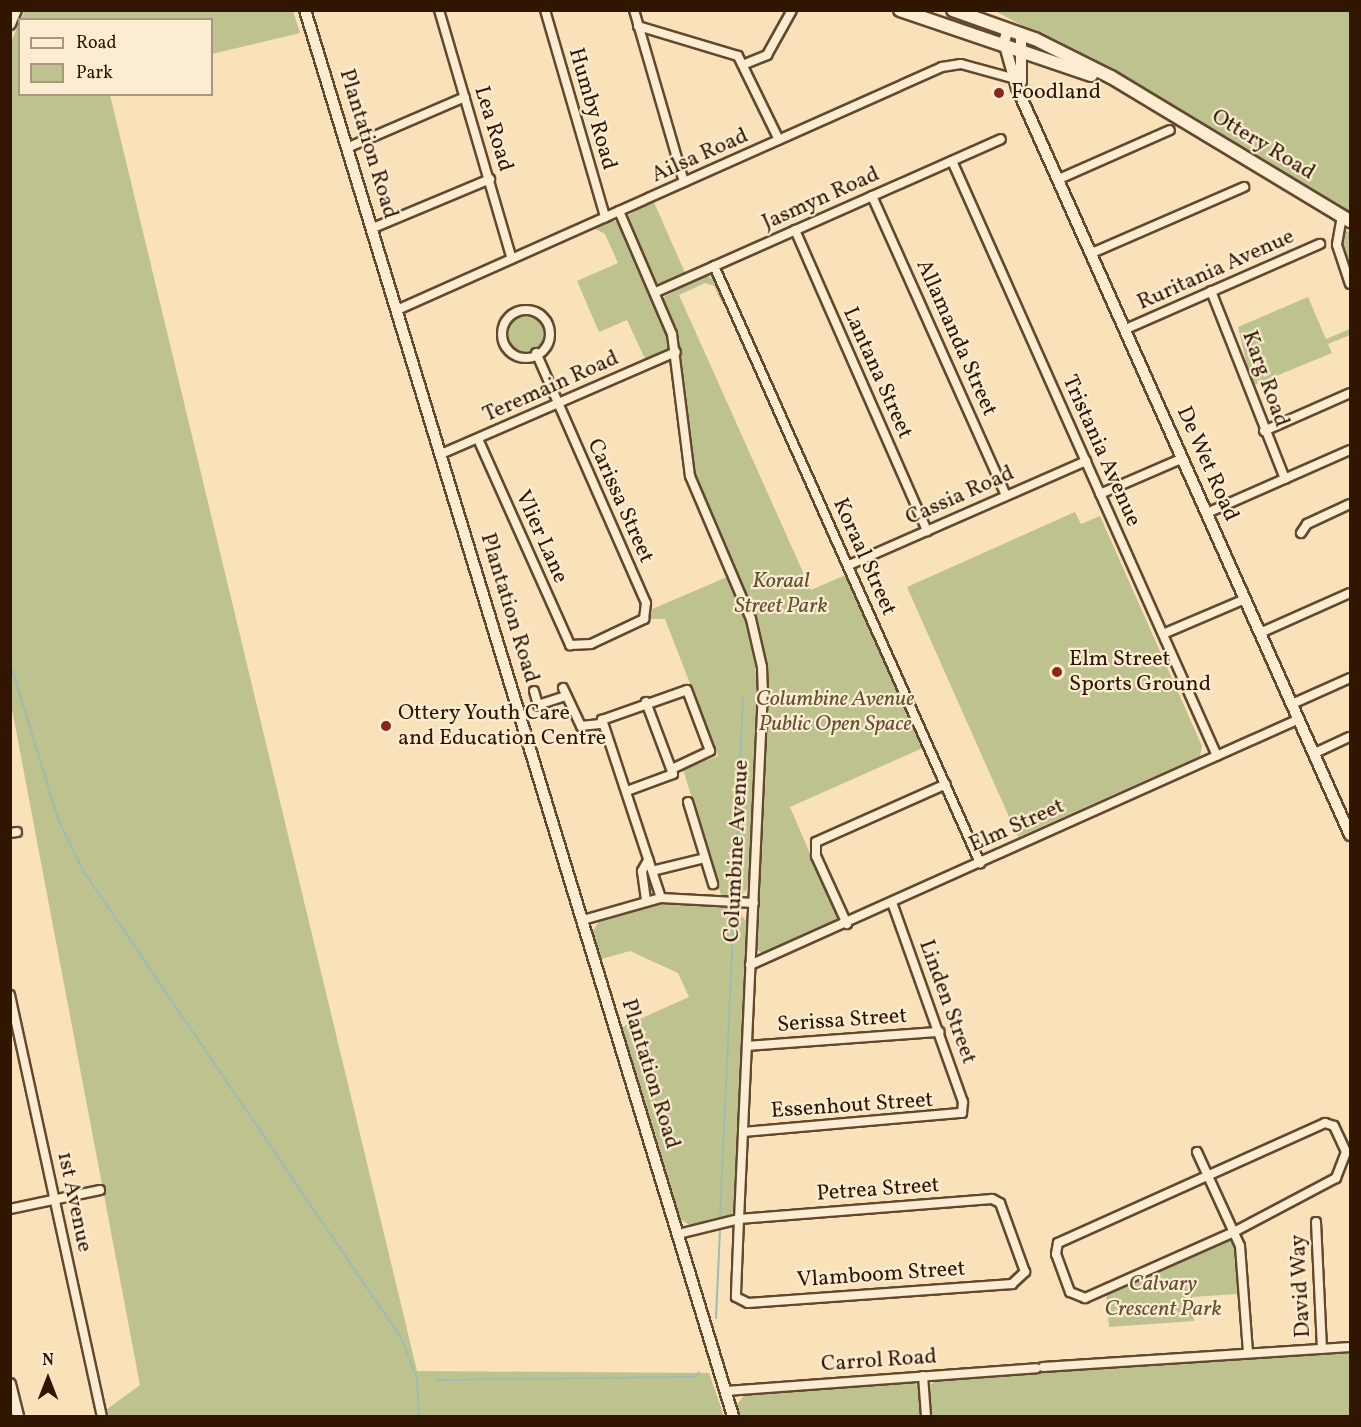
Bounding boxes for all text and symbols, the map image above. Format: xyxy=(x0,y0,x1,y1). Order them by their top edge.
legend xyxy=(18,18,213,96)
text: Road xyxy=(76,31,117,56)
street label: Humby Road xyxy=(562,45,622,173)
text: Park xyxy=(76,61,113,86)
street label: Plantation Road xyxy=(333,66,403,222)
place label: Foodland xyxy=(1011,80,1101,106)
street label: Lea Road xyxy=(468,83,518,175)
marker: Foodland xyxy=(992,86,1006,100)
street label: Ottery Road xyxy=(1206,104,1320,186)
street label: Ailsa Road xyxy=(648,123,752,189)
street label: Jasmyn Road xyxy=(758,161,884,237)
street label: Ruritania Avenue xyxy=(1133,224,1299,316)
street label: Allamanda Street xyxy=(910,256,1002,420)
street label: Lantana Street xyxy=(836,303,918,443)
street label: Karg Road xyxy=(1235,327,1295,431)
street label: Teremain Road xyxy=(479,345,623,429)
street label: Tristania Avenue xyxy=(1056,371,1146,531)
street label: De Wet Road xyxy=(1170,402,1244,526)
street label: Carissa Street xyxy=(581,435,659,567)
street label: Cassia Road xyxy=(902,460,1018,532)
street label: Vlier Lane xyxy=(509,486,573,588)
street label: Koraal Street xyxy=(826,494,902,620)
street label: Plantation Road xyxy=(474,530,544,686)
park label: Koraal Street Park xyxy=(734,568,828,620)
place label: Elm Street Sports Ground xyxy=(1069,646,1211,698)
marker: Elm Street Sports Ground xyxy=(1050,665,1064,679)
park label: Columbine Avenue Public Open Space xyxy=(756,686,914,738)
place label: Ottery Youth Care and Education Centre xyxy=(398,700,606,752)
marker: Ottery Youth Care and Education Centre xyxy=(379,719,393,733)
street label: Columbine Avenue xyxy=(719,759,755,943)
street label: Elm Street xyxy=(965,793,1069,859)
street label: Linden Street xyxy=(912,936,982,1068)
street label: Plantation Road xyxy=(615,996,685,1152)
street label: Serissa Street xyxy=(776,1003,908,1039)
street label: Essenhout Street xyxy=(770,1087,934,1125)
street label: 1st Avenue xyxy=(50,1149,98,1255)
street label: Petrea Street xyxy=(816,1173,940,1207)
street label: David Way xyxy=(1285,1233,1317,1339)
street label: Vlamboom Street xyxy=(796,1256,966,1294)
park label: Calvary Crescent Park xyxy=(1104,1271,1222,1322)
street label: Carrol Road xyxy=(820,1344,938,1378)
north arrow xyxy=(18,1349,78,1409)
text: N xyxy=(42,1350,54,1372)

